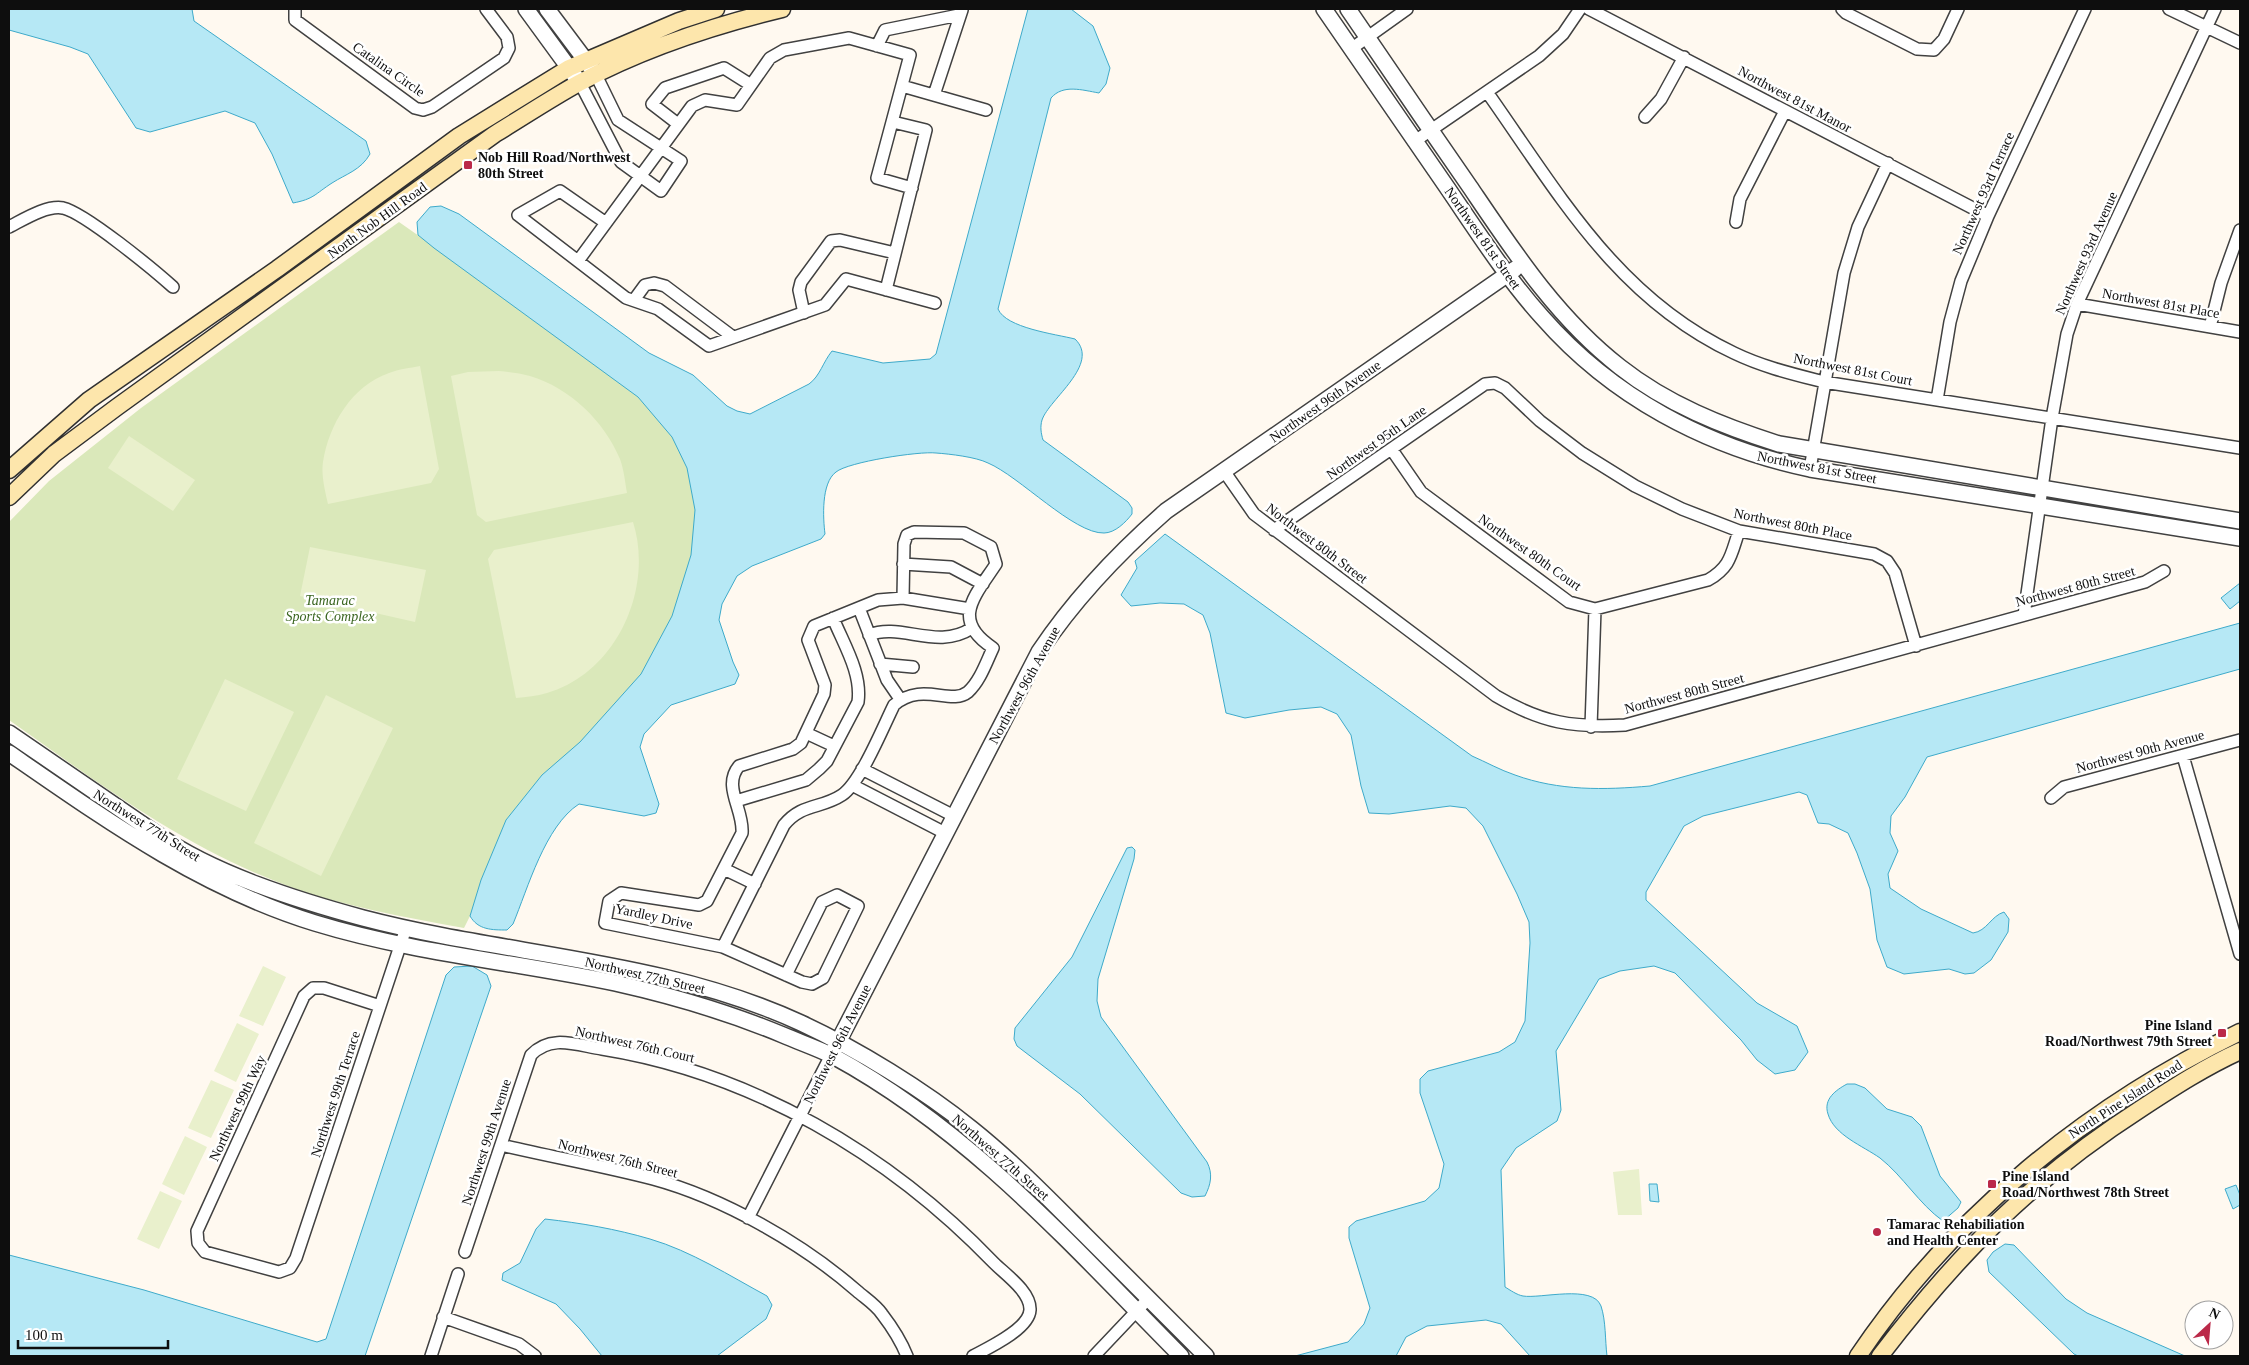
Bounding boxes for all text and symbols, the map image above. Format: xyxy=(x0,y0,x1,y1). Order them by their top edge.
street label: Catalina Circle xyxy=(350,39,428,100)
street label: Northwest 81st Manor xyxy=(1736,63,1854,136)
street label: Northwest 93rd Terrace xyxy=(1950,130,2017,257)
place label: Nob Hill Road/Northwest 80th Street xyxy=(478,150,631,181)
marker: Nob Hill Road/Northwest 80th Street xyxy=(462,159,474,171)
street label: North Nob Hill Road xyxy=(325,179,430,261)
street label: Northwest 81st Street xyxy=(1442,184,1524,292)
street label: Northwest 93rd Avenue xyxy=(2053,190,2120,317)
street label: Northwest 81st Place xyxy=(2101,286,2221,321)
street label: Northwest 81st Court xyxy=(1792,351,1914,388)
street label: Northwest 96th Avenue xyxy=(1267,357,1384,445)
street label: Northwest 95th Lane xyxy=(1324,402,1429,482)
street label: Northwest 81st Street xyxy=(1756,449,1878,486)
street label: Northwest 80th Street xyxy=(1263,500,1370,586)
street label: Northwest 80th Place xyxy=(1732,506,1853,543)
street label: Northwest 80th Court xyxy=(1475,511,1584,594)
street label: Northwest 80th Street xyxy=(2014,563,2137,610)
park label: Tamarac Sports Complex xyxy=(285,593,375,624)
street label: Northwest 96th Avenue xyxy=(986,624,1063,747)
street label: Northwest 80th Street xyxy=(1623,670,1746,717)
street label: Northwest 90th Avenue xyxy=(2074,727,2206,776)
street label: Northwest 77th Street xyxy=(91,787,203,864)
street label: Yardley Drive xyxy=(614,901,694,932)
street label: Northwest 77th Street xyxy=(583,954,707,997)
street label: Northwest 96th Avenue xyxy=(801,982,874,1106)
place label: Pine Island Road/Northwest 79th Street xyxy=(2045,1018,2212,1049)
street label: Northwest 76th Court xyxy=(574,1023,696,1066)
marker: Pine Island Road/Northwest 79th Street xyxy=(2216,1027,2228,1039)
street label: Northwest 99th Terrace xyxy=(308,1029,363,1159)
street label: Northwest 99th Way xyxy=(206,1053,269,1164)
street label: North Pine Island Road xyxy=(2066,1057,2185,1142)
street label: Northwest 99th Avenue xyxy=(459,1077,514,1207)
street label: Northwest 77th Street xyxy=(949,1111,1052,1203)
street label: Northwest 76th Street xyxy=(556,1136,679,1181)
place label: Pine Island Road/Northwest 78th Street xyxy=(2002,1169,2169,1200)
marker: Pine Island Road/Northwest 78th Street xyxy=(1986,1178,1998,1190)
place label: Tamarac Rehabiliation and Health Center xyxy=(1887,1217,2025,1248)
marker: Tamarac Rehabiliation and Health Center xyxy=(1871,1226,1883,1238)
north arrow xyxy=(2184,1300,2234,1350)
text: N xyxy=(2207,1305,2222,1323)
scale bar xyxy=(18,1318,168,1350)
text: 100 m xyxy=(25,1327,63,1343)

